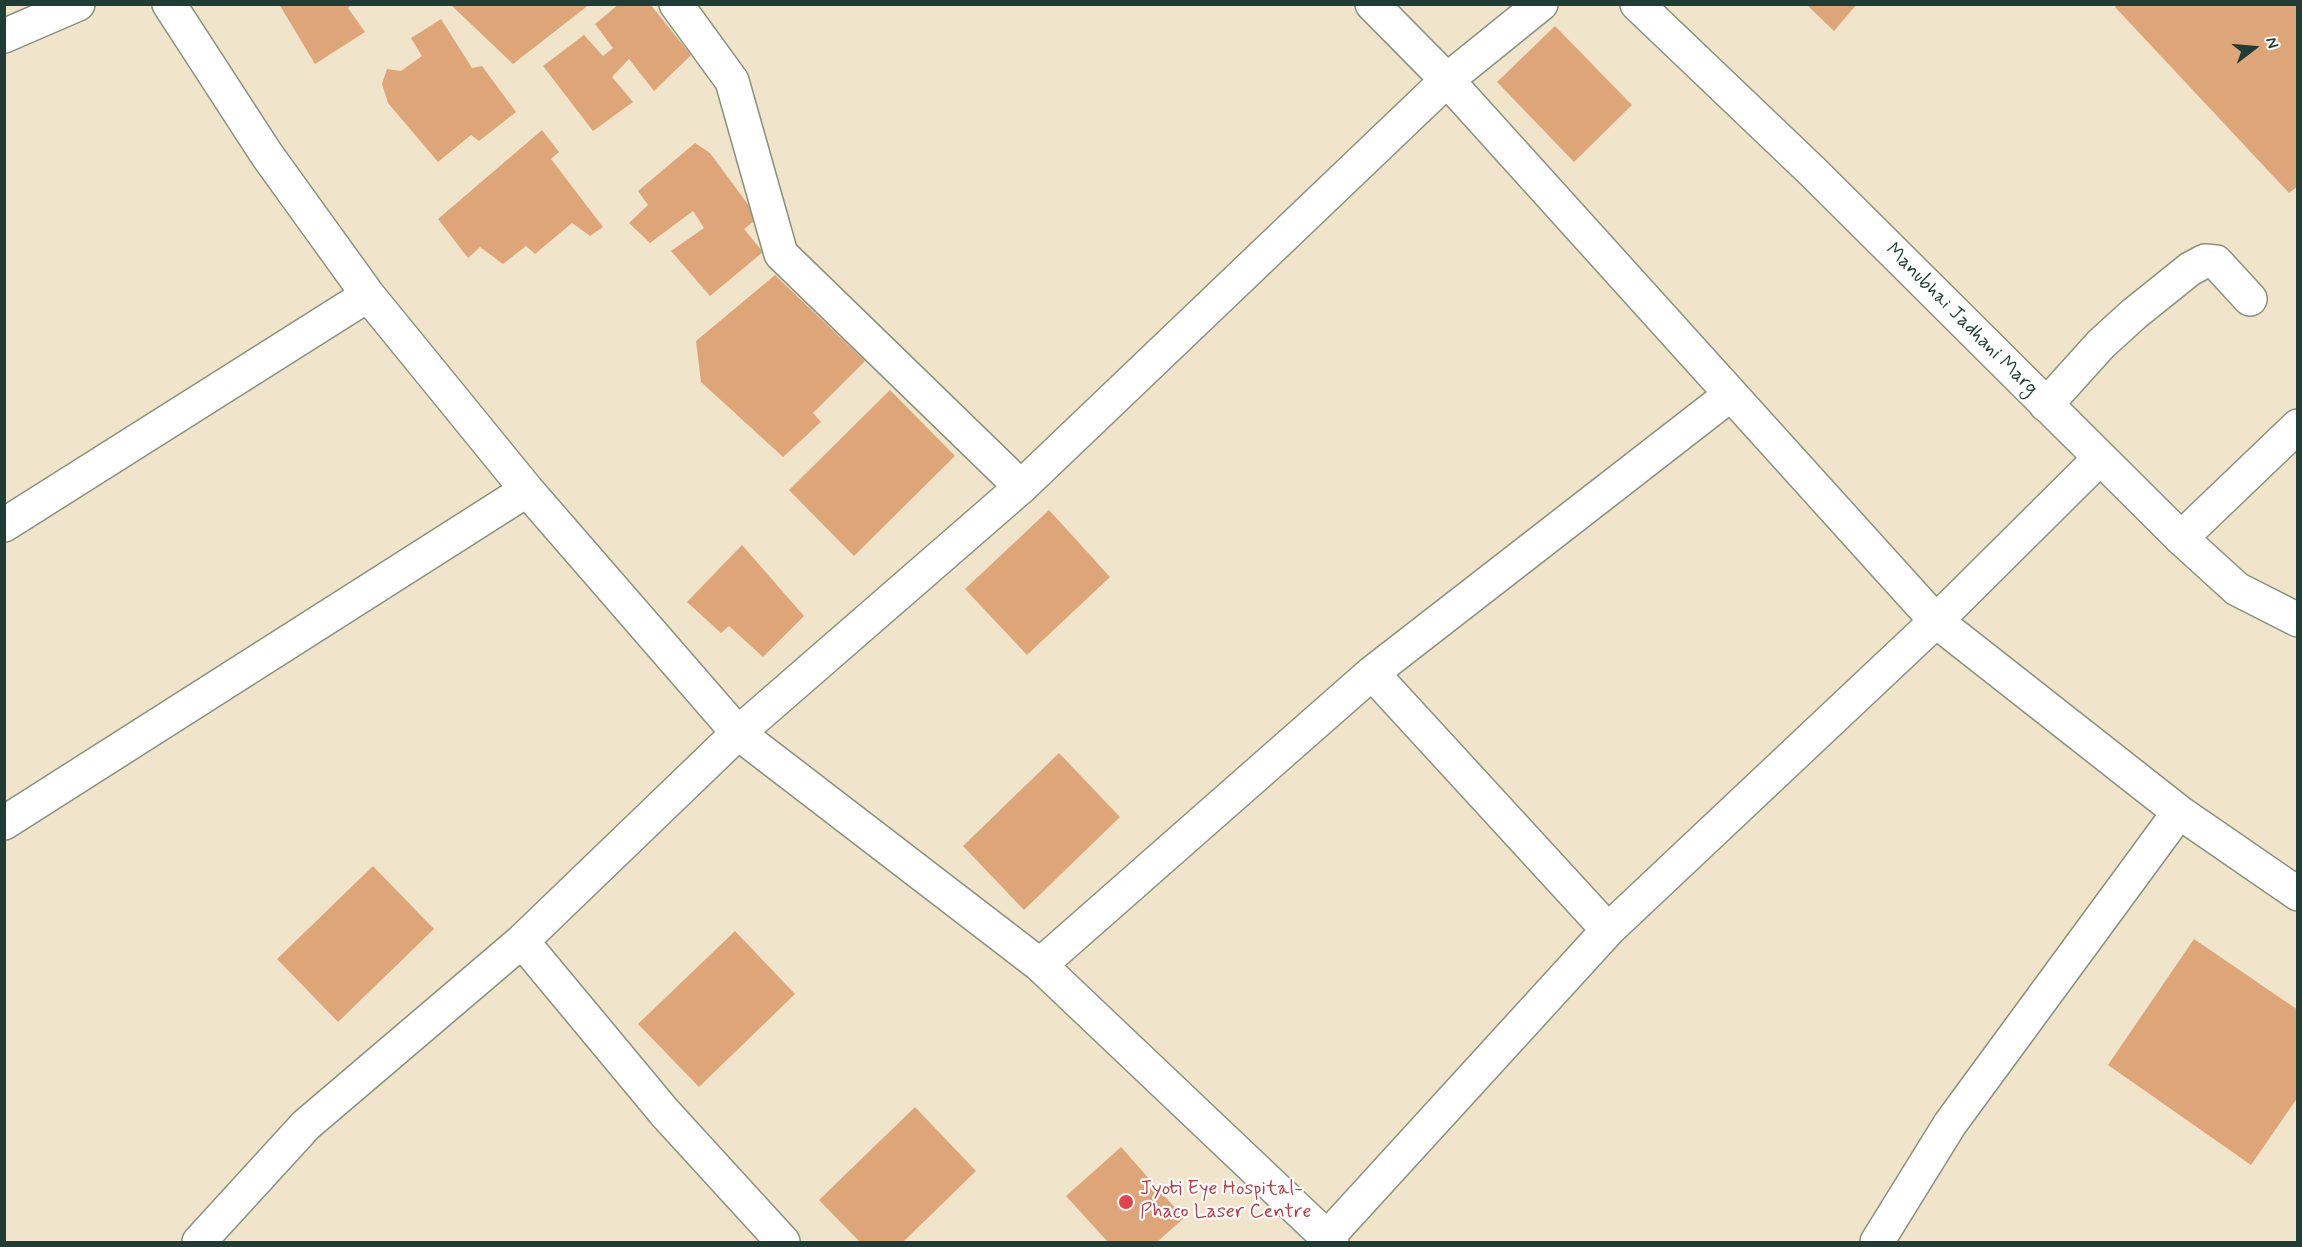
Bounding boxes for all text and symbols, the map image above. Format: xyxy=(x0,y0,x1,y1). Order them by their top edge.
north arrow xyxy=(2224,18,2284,78)
text: N xyxy=(2260,35,2283,51)
street label: Manubhai Jadhani Marg xyxy=(1880,239,2042,401)
place label: Jyoti Eye Hospital- Phaco Laser Centre xyxy=(1140,1178,1311,1225)
marker: Jyoti Eye Hospital- Phaco Laser Centre xyxy=(1117,1193,1135,1211)

